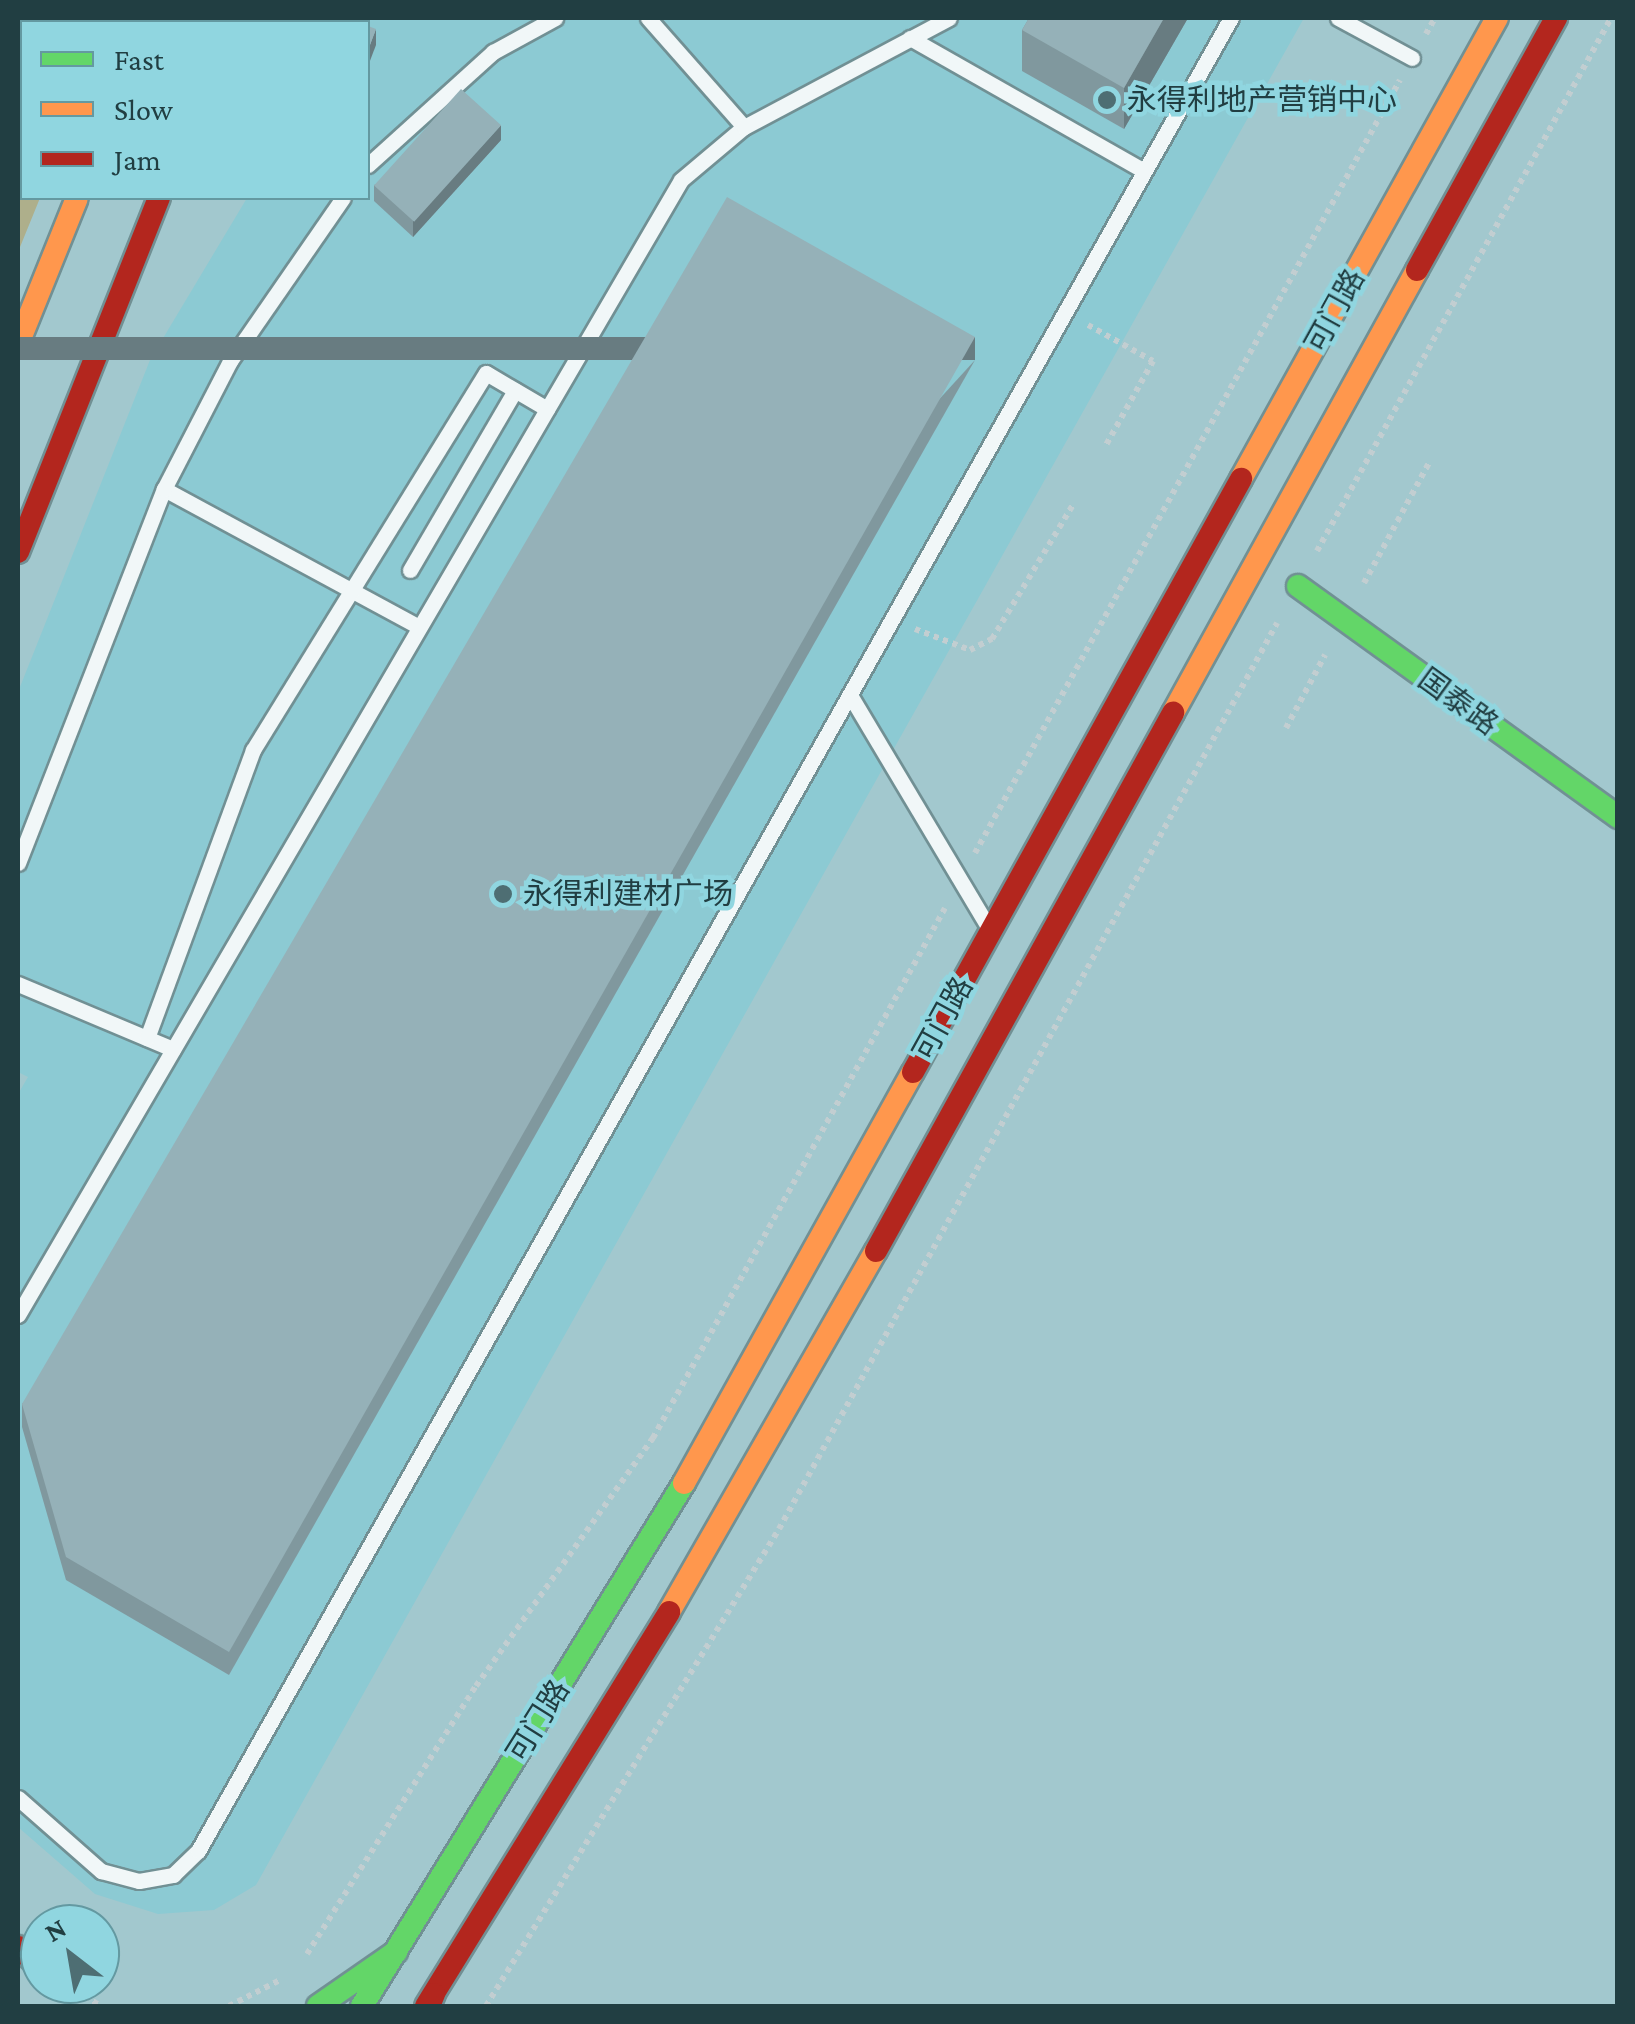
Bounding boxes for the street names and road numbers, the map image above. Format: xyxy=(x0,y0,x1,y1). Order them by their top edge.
street label: 可门路 xyxy=(1297,263,1373,359)
street label: 国泰路 xyxy=(1411,661,1505,743)
street label: 可门路 xyxy=(905,971,981,1067)
street label: 可门路 xyxy=(499,1673,577,1769)

